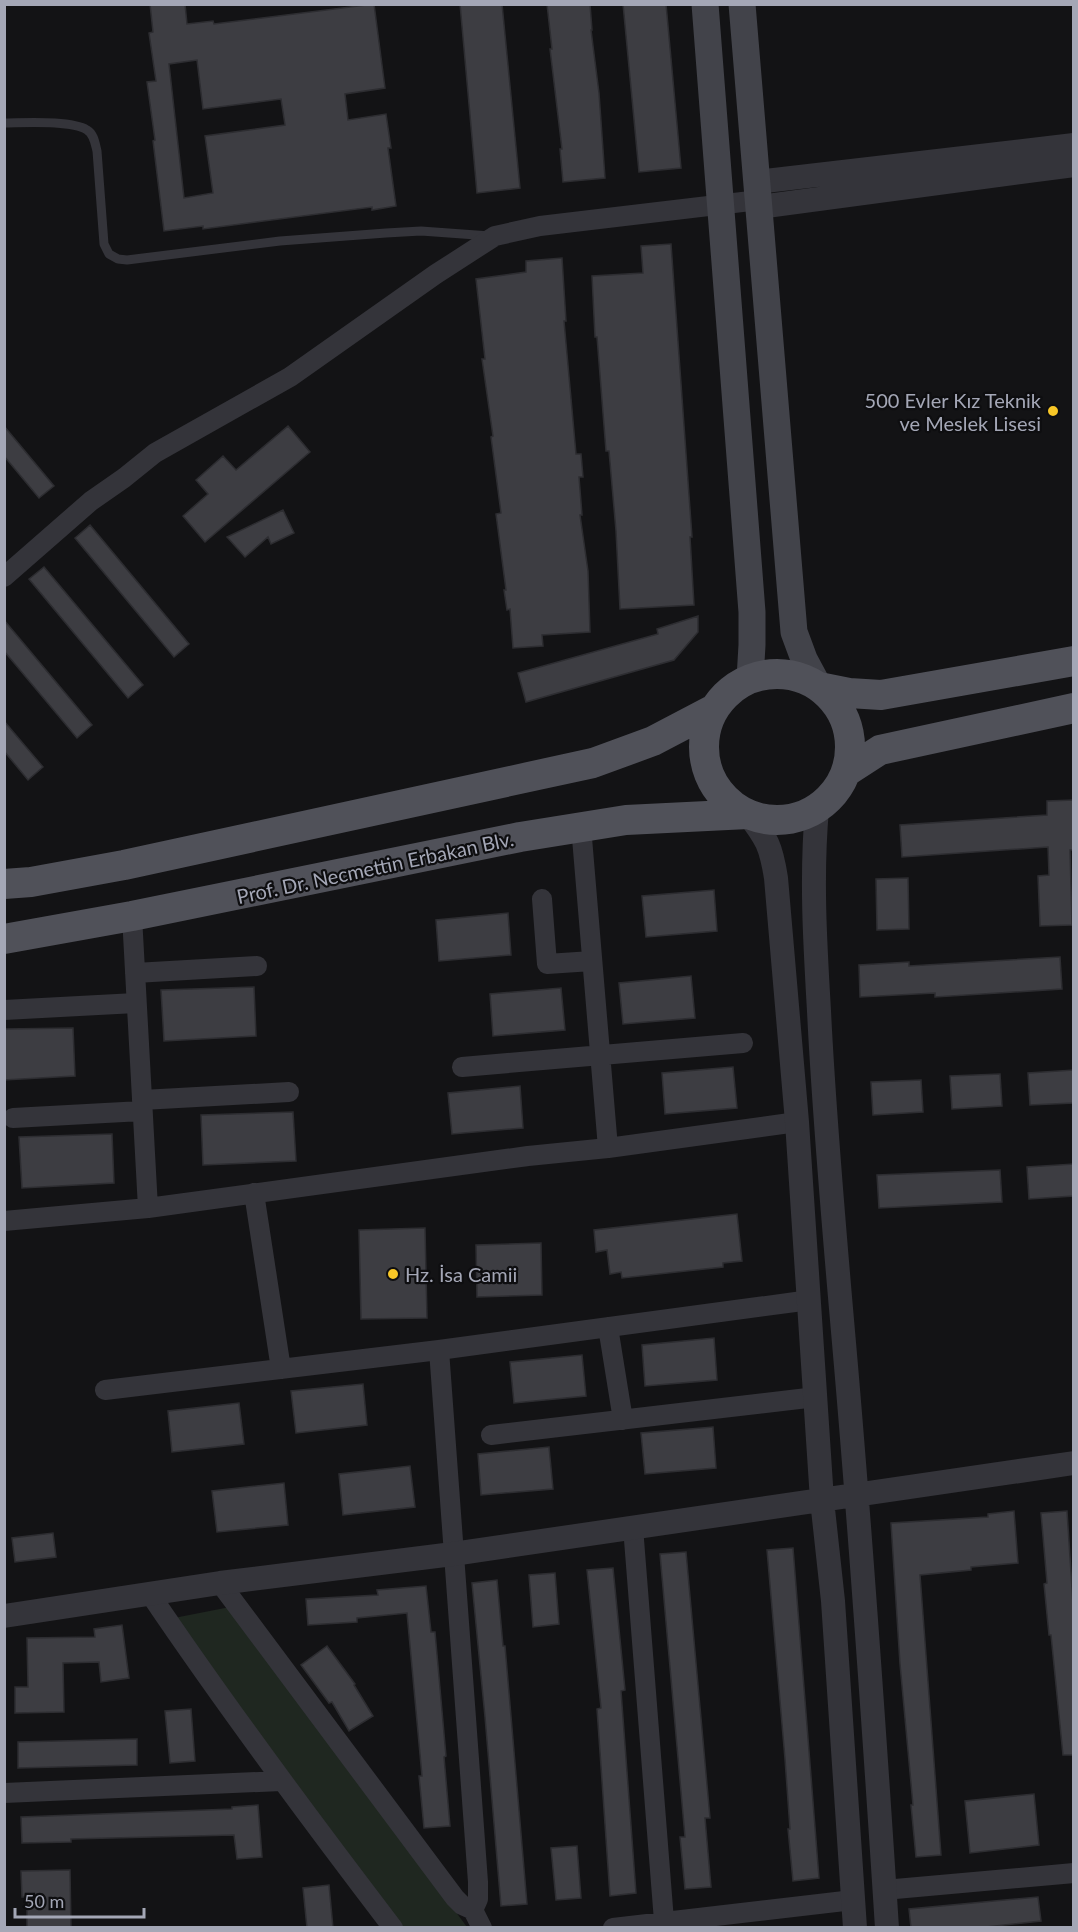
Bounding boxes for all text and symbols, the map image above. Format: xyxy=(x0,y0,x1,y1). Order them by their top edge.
place label: 500 Evler Kız Teknik ve Meslek Lisesi xyxy=(865,388,1042,435)
marker: 500 Evler Kız Teknik ve Meslek Lisesi xyxy=(1046,404,1060,418)
street label: Prof. Dr. Necmettin Erbakan Blv. xyxy=(234,826,516,908)
place label: Hz. İsa Camii xyxy=(405,1262,517,1286)
marker: Hz. İsa Camii xyxy=(386,1267,400,1281)
scale bar xyxy=(15,1881,144,1919)
text: 50 m xyxy=(24,1890,64,1912)

